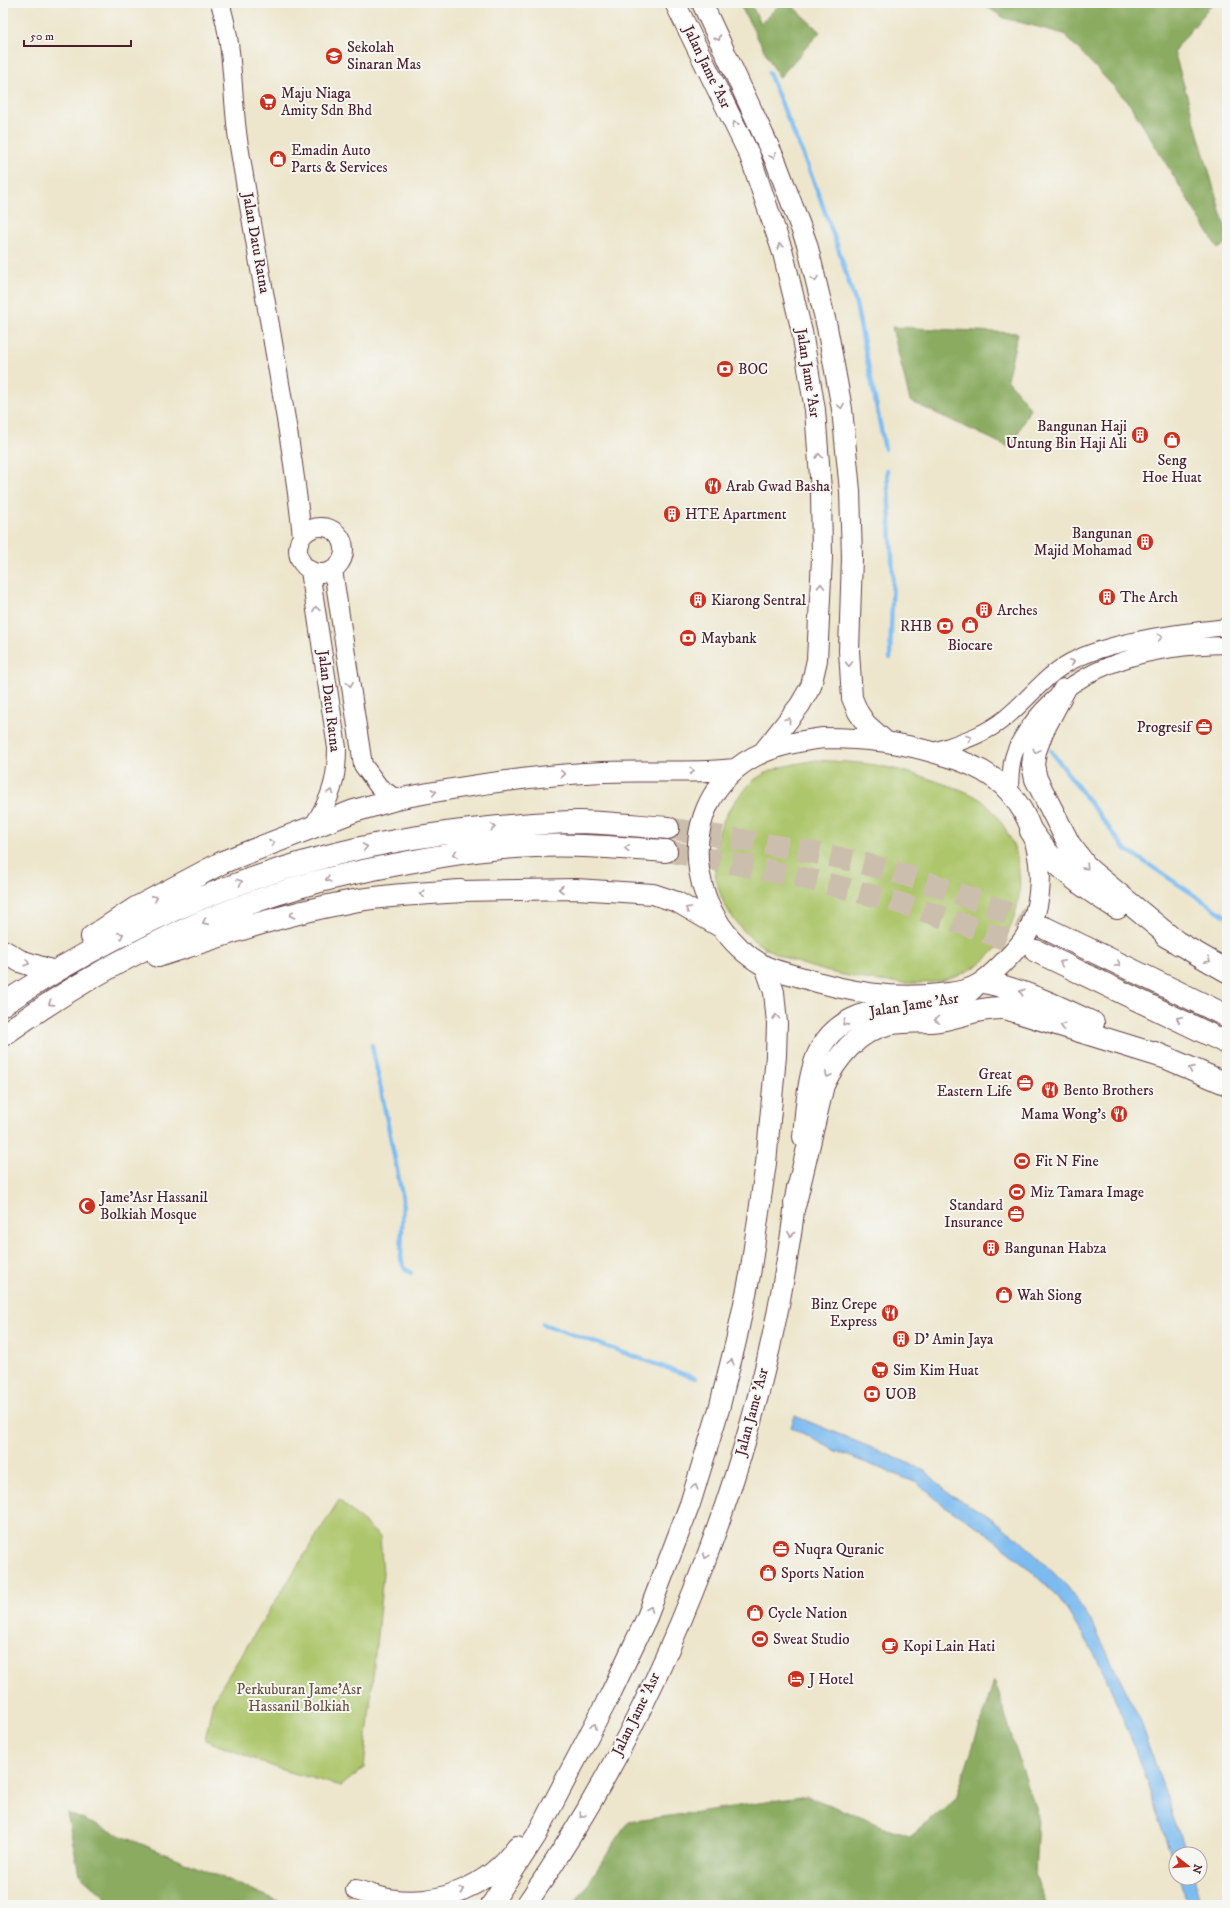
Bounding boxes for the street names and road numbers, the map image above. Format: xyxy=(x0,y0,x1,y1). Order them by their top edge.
street label: Jalan Jame 'Asr xyxy=(678,21,735,112)
street label: Jalan Datu Ratna xyxy=(237,189,274,296)
street label: Jalan Jame 'Asr xyxy=(791,325,824,419)
street label: Jalan Datu Ratna xyxy=(313,647,345,753)
street label: Jalan Jame 'Asr xyxy=(866,989,960,1022)
street label: Jalan Jame 'Asr xyxy=(731,1366,773,1460)
street label: Jalan Jame 'Asr xyxy=(607,1669,664,1760)

